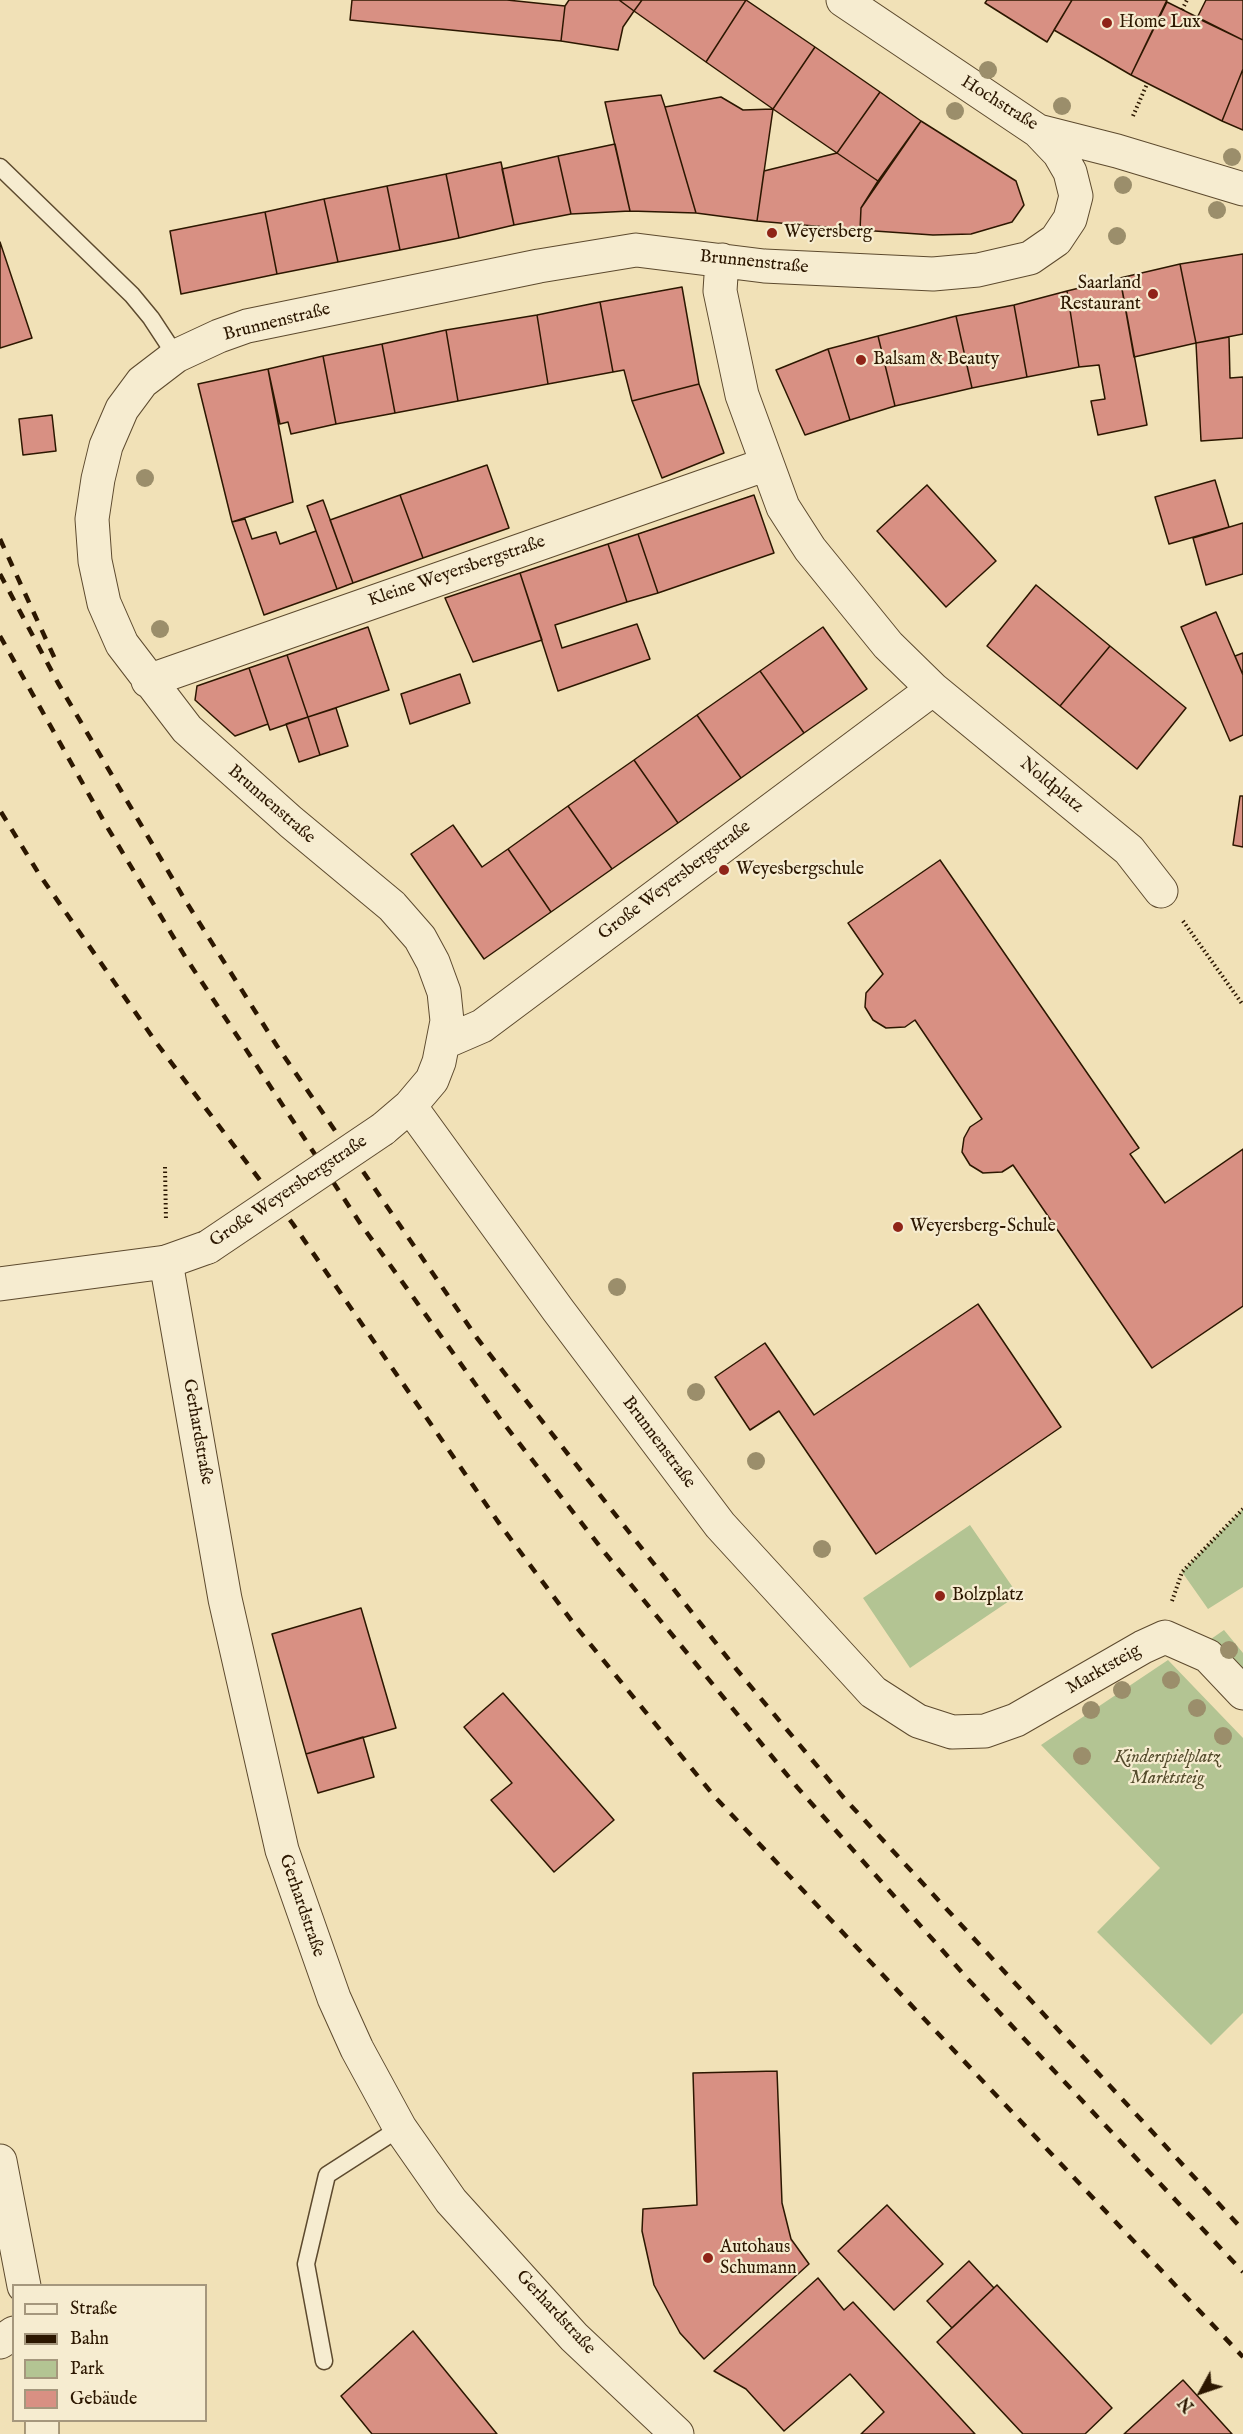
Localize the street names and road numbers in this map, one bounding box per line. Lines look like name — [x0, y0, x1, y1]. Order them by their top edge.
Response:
street label: Hochstraße — [957, 72, 1041, 136]
street label: Brunnenstraße — [699, 247, 809, 279]
street label: Brunnenstraße — [221, 299, 333, 347]
street label: Kleine Weyersbergstraße — [366, 532, 548, 612]
street label: Noldplatz — [1015, 754, 1087, 818]
street label: Brunnenstraße — [223, 761, 319, 849]
street label: Große Weyersbergstraße — [595, 817, 755, 945]
street label: Große Weyersbergstraße — [206, 1131, 372, 1253]
street label: Gerhardstraße — [177, 1377, 217, 1487]
street label: Brunnenstraße — [616, 1393, 700, 1493]
street label: Marktsteig — [1063, 1640, 1145, 1700]
street label: Gerhardstraße — [273, 1852, 329, 1960]
street label: Gerhardstraße — [511, 2266, 599, 2360]

